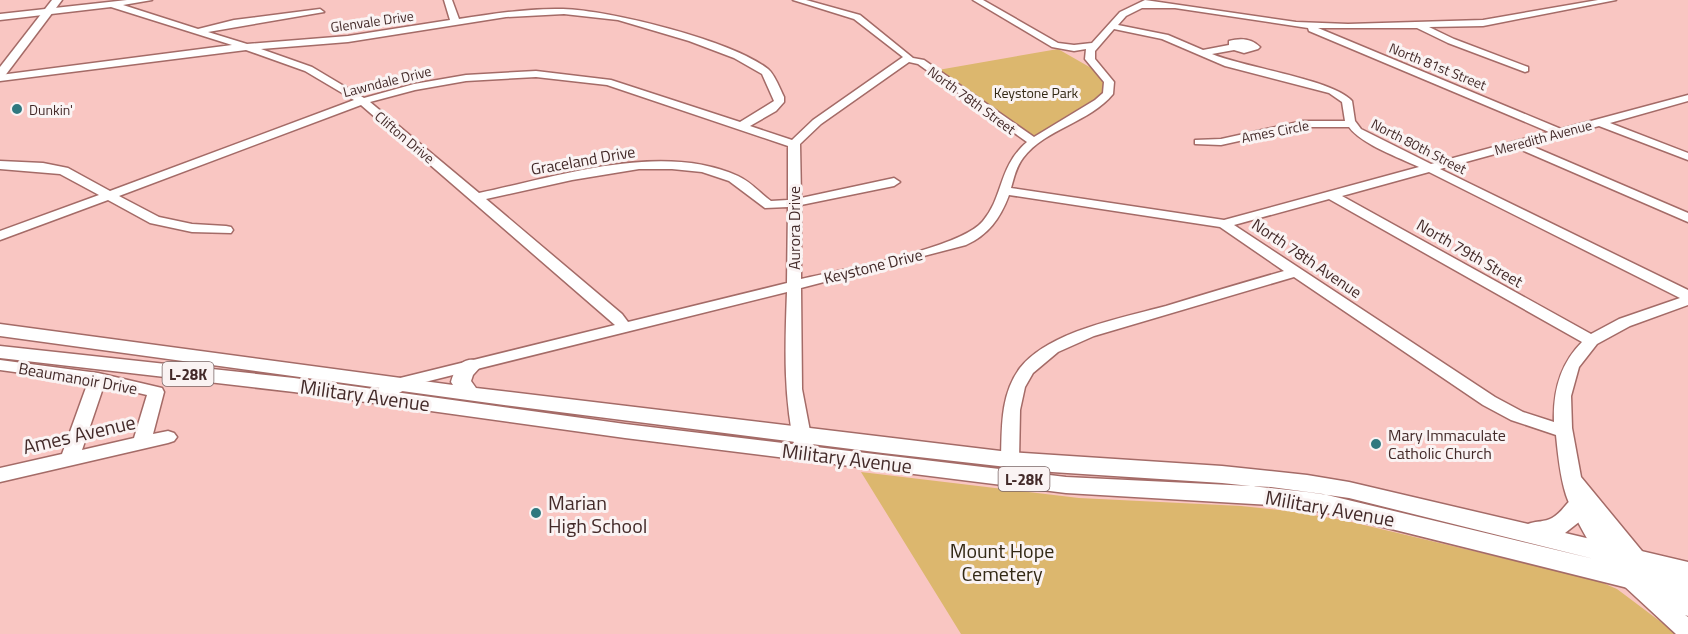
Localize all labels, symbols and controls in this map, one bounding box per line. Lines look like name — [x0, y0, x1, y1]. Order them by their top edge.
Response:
street label: Glenvale Drive — [329, 5, 415, 37]
street label: North 81st Street — [1386, 37, 1490, 95]
street label: Lawndale Drive — [341, 60, 433, 102]
street label: North 78th Street — [924, 61, 1020, 139]
park label: Keystone Park — [994, 82, 1079, 103]
place label: Dunkin' — [29, 99, 73, 120]
marker: Dunkin' — [10, 102, 24, 116]
street label: Clifton Drive — [371, 106, 439, 168]
street label: North 80th Street — [1368, 113, 1470, 179]
street label: Ames Circle — [1239, 114, 1311, 148]
street label: Meredith Avenue — [1492, 114, 1594, 160]
street label: Graceland Drive — [529, 139, 637, 181]
street label: Aurora Drive — [782, 186, 806, 270]
street label: North 78th Avenue — [1247, 212, 1367, 304]
street label: North 79th Street — [1412, 213, 1528, 293]
street label: Keystone Drive — [821, 242, 925, 290]
street label: Beaumanoir Drive — [17, 356, 139, 400]
road number: L-28K — [162, 362, 213, 386]
street label: Military Avenue — [298, 371, 432, 419]
street label: Ames Avenue — [19, 406, 139, 462]
place label: Mary Immaculate Catholic Church — [1388, 423, 1506, 465]
street label: Military Avenue — [780, 435, 914, 481]
marker: Mary Immaculate Catholic Church — [1369, 437, 1383, 451]
road number: L-28K — [998, 467, 1050, 491]
street label: Military Avenue — [1263, 481, 1397, 535]
place label: Marian High School — [548, 487, 647, 541]
marker: Marian High School — [529, 506, 543, 520]
park label: Mount Hope Cemetery — [950, 535, 1054, 589]

